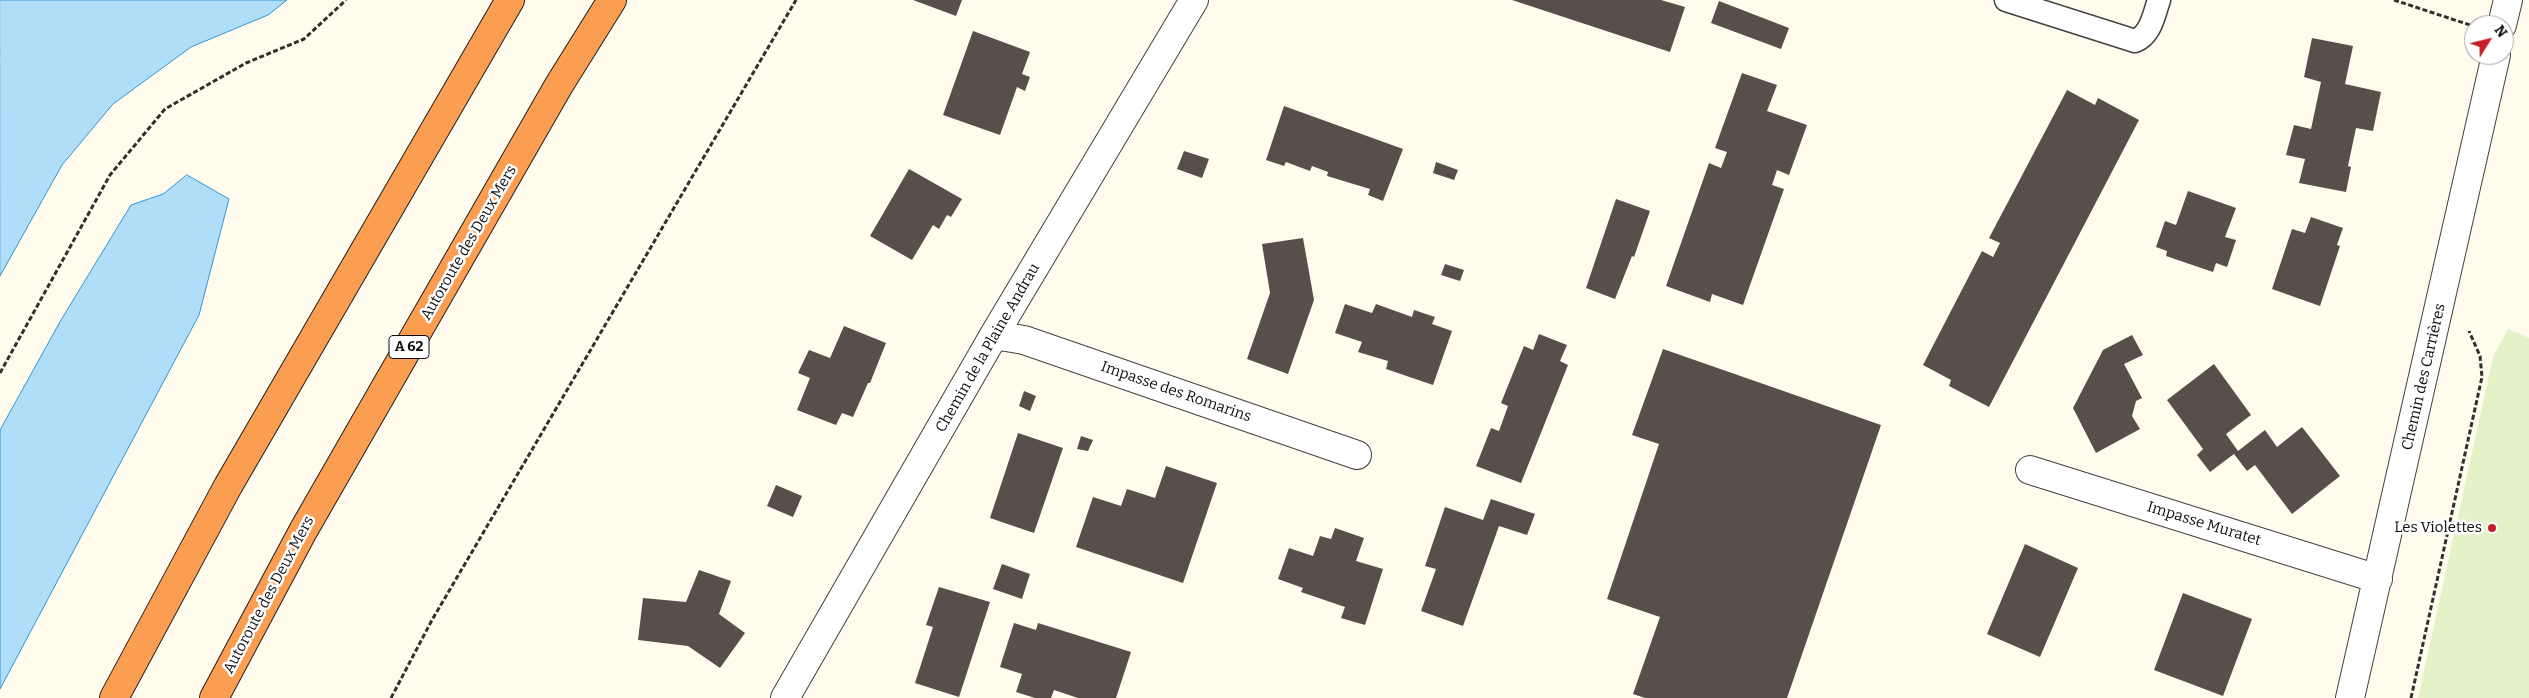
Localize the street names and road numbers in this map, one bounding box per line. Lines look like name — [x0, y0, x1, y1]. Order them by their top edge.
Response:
street label: Autoroute des Deux Mers — [417, 162, 521, 324]
street label: Chemin de la Plaine Andrau — [932, 260, 1044, 436]
street label: Chemin des Carrières — [2398, 302, 2450, 452]
road number: A 62 — [389, 336, 429, 358]
street label: Impasse des Romarins — [1098, 358, 1254, 426]
street label: Impasse Muratet — [2145, 498, 2263, 550]
street label: Autoroute des Deux Mers — [220, 513, 318, 677]

